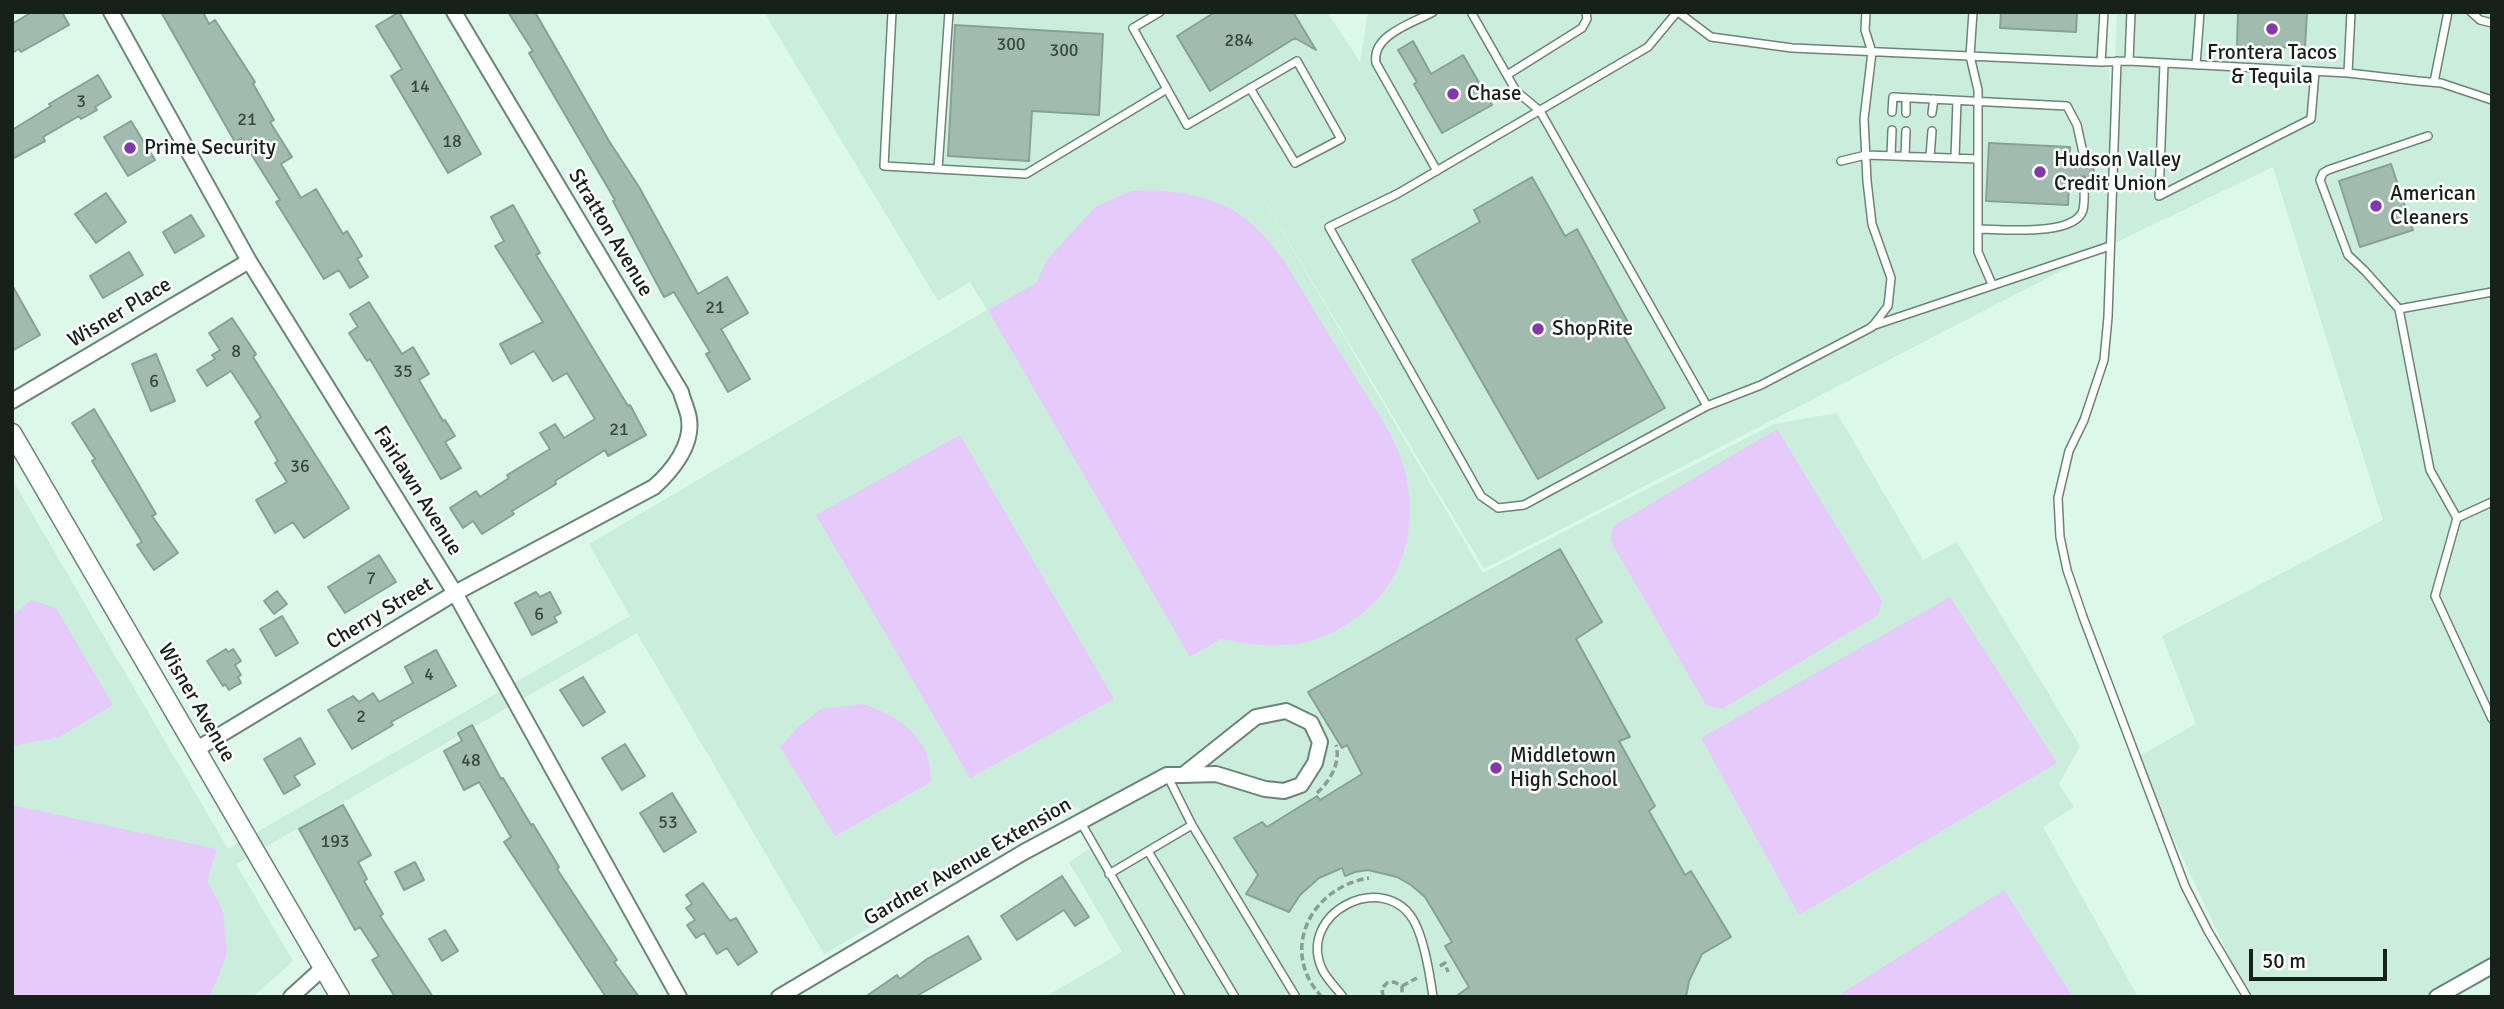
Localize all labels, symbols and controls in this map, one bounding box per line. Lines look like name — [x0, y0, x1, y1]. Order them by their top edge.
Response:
marker: Frontera Tacos & Tequila — [2264, 21, 2280, 37]
house number: 284 — [1224, 30, 1254, 52]
house number: 300 — [996, 34, 1026, 56]
house number: 300 — [1049, 40, 1079, 62]
place label: Frontera Tacos & Tequila — [2207, 40, 2337, 90]
house number: 14 — [410, 76, 430, 98]
place label: Chase — [1467, 81, 1521, 107]
marker: Chase — [1445, 86, 1461, 102]
house number: 3 — [76, 91, 86, 113]
house number: 21 — [237, 109, 257, 131]
house number: 18 — [442, 131, 462, 153]
place label: Prime Security — [144, 135, 276, 161]
marker: Prime Security — [122, 140, 138, 156]
place label: Hudson Valley Credit Union — [2054, 147, 2181, 197]
marker: Hudson Valley Credit Union — [2032, 164, 2048, 180]
street label: Stratton Avenue — [562, 165, 658, 301]
place label: American Cleaners — [2390, 181, 2476, 231]
marker: American Cleaners — [2368, 198, 2384, 214]
street label: Wisner Place — [64, 272, 176, 354]
house number: 21 — [705, 297, 725, 319]
place label: ShopRite — [1552, 316, 1633, 342]
marker: ShopRite — [1530, 321, 1546, 337]
house number: 8 — [231, 341, 241, 363]
house number: 35 — [393, 361, 413, 383]
house number: 6 — [149, 371, 159, 393]
house number: 21 — [609, 419, 629, 441]
street label: Fairlawn Avenue — [367, 422, 467, 560]
house number: 36 — [290, 456, 310, 478]
house number: 7 — [366, 568, 376, 590]
street label: Cherry Street — [322, 572, 438, 656]
house number: 6 — [534, 604, 544, 626]
street label: Wisner Avenue — [152, 639, 240, 767]
house number: 4 — [424, 664, 434, 686]
house number: 2 — [356, 706, 366, 728]
place label: Middletown High School — [1510, 743, 1618, 793]
house number: 48 — [461, 750, 481, 772]
marker: Middletown High School — [1488, 760, 1504, 776]
street label: Gardner Avenue Extension — [860, 792, 1076, 932]
house number: 53 — [658, 812, 678, 834]
house number: 193 — [320, 831, 350, 853]
scale bar — [2252, 936, 2390, 980]
text: 50 m — [2262, 948, 2306, 974]

